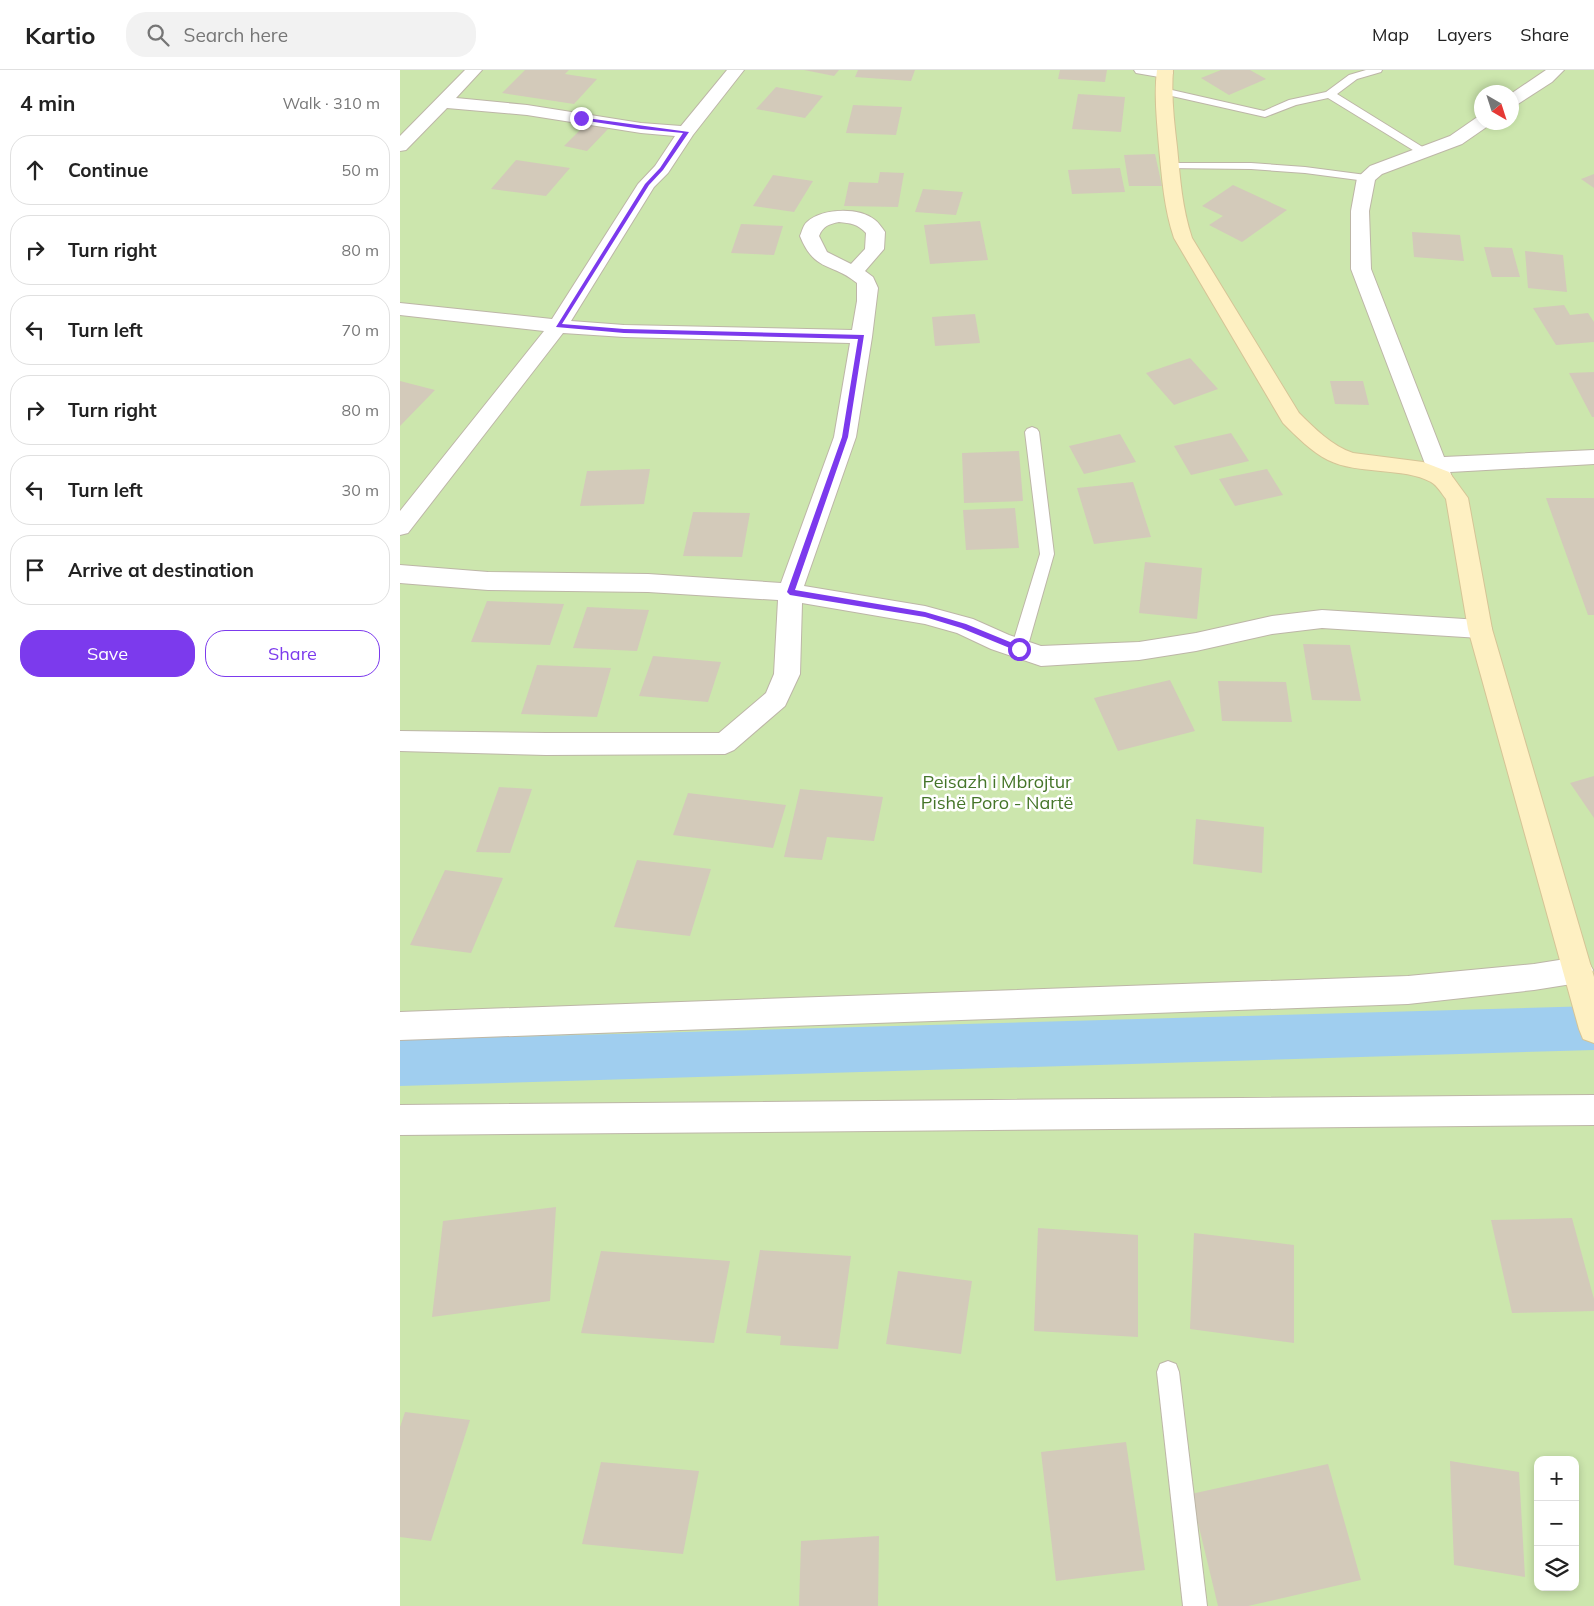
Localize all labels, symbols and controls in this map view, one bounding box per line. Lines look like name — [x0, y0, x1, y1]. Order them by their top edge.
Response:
search box — [126, 12, 476, 57]
text: Kartio — [25, 20, 96, 50]
icon: search — [144, 21, 172, 49]
text: Search here — [184, 23, 288, 47]
text: Map — [1372, 23, 1409, 46]
text: Layers — [1437, 23, 1492, 46]
text: Share — [1520, 23, 1569, 46]
north arrow — [1474, 85, 1519, 130]
text: 4 min — [20, 90, 75, 116]
text: Walk · 310 m — [282, 93, 380, 113]
route end — [570, 107, 593, 130]
icon: ahead — [21, 156, 49, 184]
text: Continue — [68, 158, 148, 182]
text: 50 m — [342, 160, 379, 180]
icon: right — [21, 236, 49, 264]
text: Turn right — [68, 238, 157, 262]
text: 80 m — [342, 240, 379, 260]
icon: left — [21, 316, 49, 344]
text: Turn left — [68, 318, 143, 342]
text: 70 m — [342, 320, 379, 340]
icon: right — [21, 396, 49, 424]
text: Turn right — [68, 398, 157, 422]
text: 80 m — [342, 400, 379, 420]
icon: left — [21, 476, 49, 504]
text: Turn left — [68, 478, 143, 502]
text: 30 m — [342, 480, 379, 500]
icon: arrive — [21, 556, 49, 584]
text: Arrive at destination — [68, 558, 254, 582]
button: Save — [20, 630, 195, 677]
button: Share — [205, 630, 380, 677]
route start — [1008, 638, 1031, 661]
park label: Peisazh i Mbrojtur Pishë Poro - Nartë — [921, 770, 1073, 814]
map controls — [1534, 1456, 1579, 1591]
button: + — [1534, 1456, 1579, 1501]
button: − — [1534, 1501, 1579, 1546]
button: layers — [1534, 1546, 1579, 1591]

